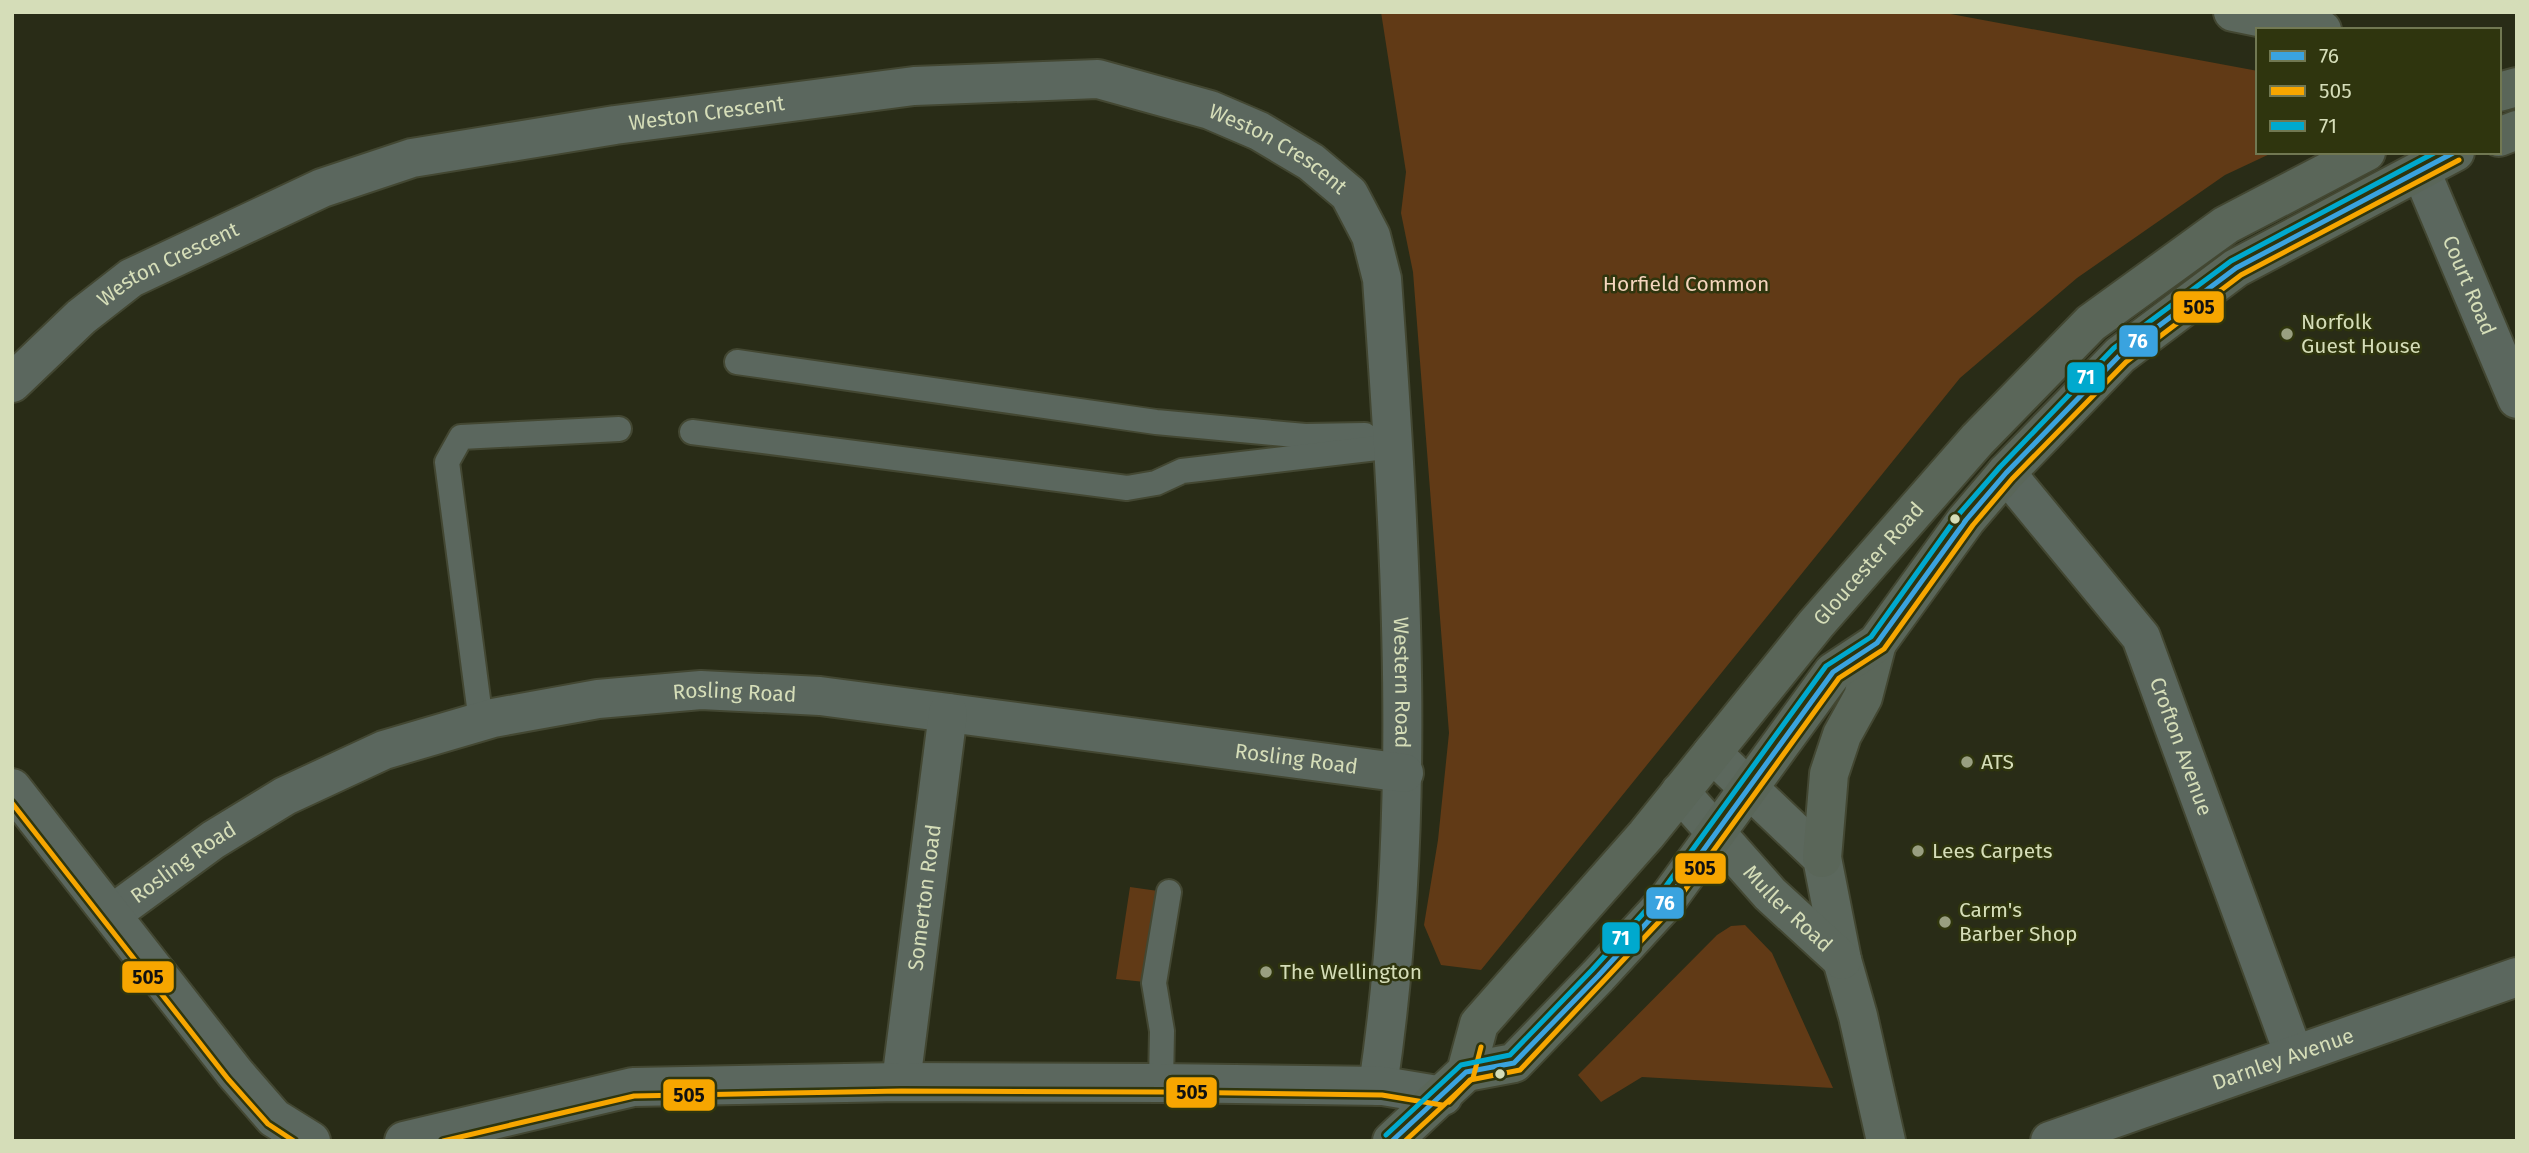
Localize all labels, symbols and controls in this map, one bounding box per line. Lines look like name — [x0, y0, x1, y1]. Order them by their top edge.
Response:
legend — [2256, 28, 2501, 154]
text: 76 — [2319, 43, 2339, 69]
text: 505 — [2319, 78, 2352, 104]
street label: Weston Crescent — [627, 90, 787, 136]
street label: Weston Crescent — [1205, 98, 1353, 200]
text: 71 — [2319, 113, 2337, 139]
street label: Weston Crescent — [92, 216, 243, 312]
street label: Court Road — [2437, 232, 2502, 339]
park label: Horfield Common — [1603, 271, 1769, 297]
line badge: 505 — [2172, 290, 2225, 324]
text: 505 — [2183, 296, 2215, 319]
place label: Norfolk Guest House — [2301, 309, 2421, 359]
line badge: 76 — [2118, 324, 2159, 358]
marker: Norfolk Guest House — [2279, 326, 2295, 342]
text: 76 — [2128, 330, 2148, 353]
line badge: 71 — [2066, 361, 2106, 394]
text: 71 — [2077, 366, 2095, 389]
street label: Gloucester Road — [1808, 497, 1930, 631]
unlabelled marker — [1948, 512, 1962, 526]
street label: Western Road — [1388, 617, 1415, 749]
street label: Crofton Avenue — [2144, 674, 2218, 819]
street label: Rosling Road — [672, 677, 797, 708]
street label: Rosling Road — [1233, 738, 1359, 780]
place label: ATS — [1981, 749, 2014, 775]
marker: ATS — [1959, 754, 1975, 770]
street label: Rosling Road — [125, 816, 241, 909]
street label: Somerton Road — [902, 823, 947, 972]
place label: Lees Carpets — [1932, 838, 2053, 864]
marker: Lees Carpets — [1910, 843, 1926, 859]
line badge: 505 — [1674, 852, 1727, 885]
text: 505 — [1684, 857, 1716, 880]
street label: Muller Road — [1738, 860, 1838, 958]
line badge: 76 — [1645, 886, 1685, 920]
text: 76 — [1655, 892, 1675, 915]
place label: Carm's Barber Shop — [1959, 897, 2077, 947]
marker: Carm's Barber Shop — [1937, 914, 1953, 930]
line badge: 71 — [1601, 921, 1641, 955]
text: 71 — [1612, 927, 1630, 950]
place label: The Wellington — [1280, 959, 1422, 985]
line badge: 505 — [121, 960, 175, 994]
marker: The Wellington — [1258, 964, 1274, 980]
text: 505 — [132, 966, 164, 989]
street label: Darnley Avenue — [2209, 1022, 2357, 1096]
unlabelled marker — [1493, 1067, 1507, 1081]
line badge: 505 — [1165, 1076, 1218, 1109]
line badge: 505 — [662, 1078, 716, 1112]
text: 505 — [1176, 1081, 1208, 1104]
text: 505 — [673, 1084, 705, 1107]

